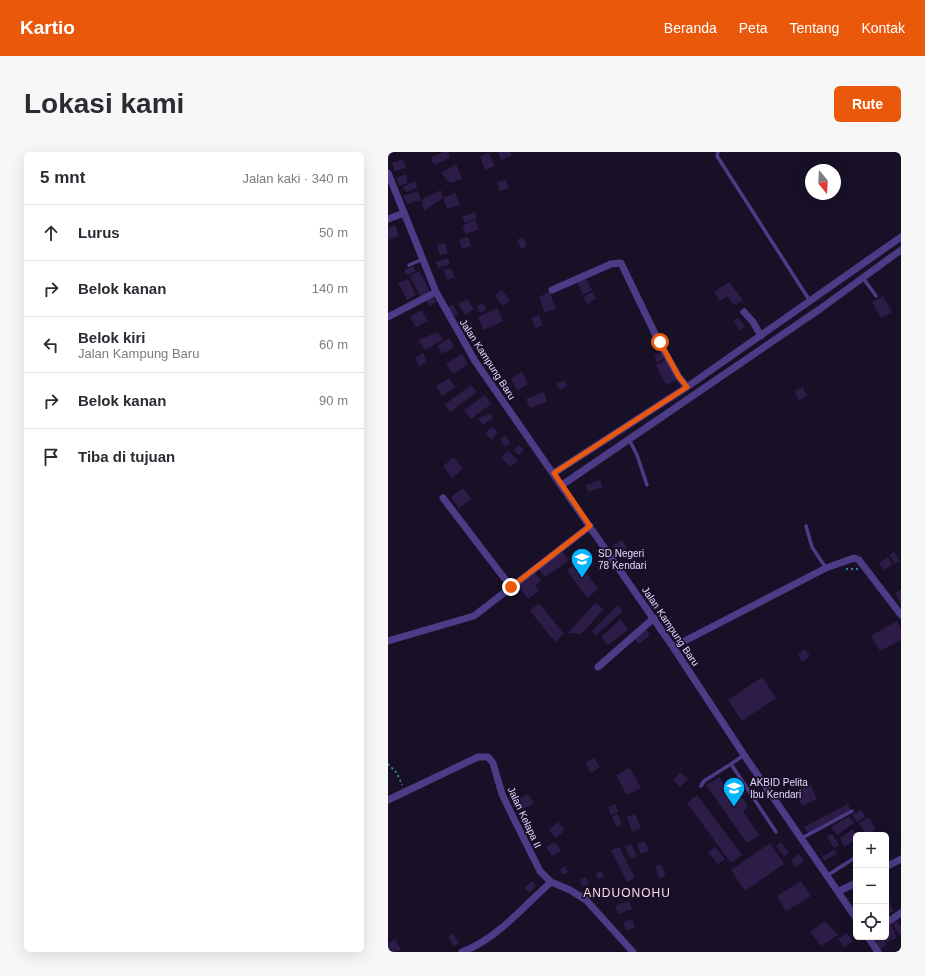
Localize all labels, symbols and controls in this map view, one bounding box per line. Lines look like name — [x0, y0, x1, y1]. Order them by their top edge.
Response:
text: Kartio — [20, 17, 75, 38]
text: Beranda — [664, 20, 717, 36]
text: Peta — [739, 20, 768, 36]
text: Tentang — [790, 20, 839, 36]
text: Kontak — [861, 20, 905, 36]
button: Rute — [834, 86, 901, 122]
text: Lokasi kami — [24, 88, 184, 119]
north arrow — [805, 164, 841, 200]
text: 5 mnt — [40, 168, 85, 187]
text: Jalan kaki · 340 m — [243, 171, 348, 186]
icon: ahead — [40, 222, 62, 244]
text: Lurus — [78, 224, 120, 241]
text: 50 m — [319, 225, 348, 240]
icon: right — [40, 278, 62, 300]
text: Belok kanan — [78, 280, 166, 297]
text: 140 m — [312, 281, 348, 296]
street label: Jalan Kampung Baru — [458, 317, 518, 401]
text: Belok kiri — [78, 329, 146, 346]
route start — [651, 333, 669, 351]
icon: left — [40, 334, 62, 356]
text: 60 m — [319, 337, 348, 352]
text: Jalan Kampung Baru — [78, 346, 199, 361]
icon: right — [40, 390, 62, 412]
text: Belok kanan — [78, 392, 166, 409]
text: 90 m — [319, 393, 348, 408]
icon: arrive — [40, 446, 62, 468]
text: Tiba di tujuan — [78, 448, 175, 465]
school or university icon: SD Negeri 78 Kendari — [569, 546, 595, 579]
place label: SD Negeri 78 Kendari — [598, 548, 646, 571]
route end — [502, 578, 520, 596]
street label: Jalan Kampung Baru — [640, 584, 701, 668]
school or university icon: AKBID Pelita Ibu Kendari — [721, 775, 747, 808]
place label: AKBID Pelita Ibu Kendari — [750, 777, 808, 800]
street label: Jalan Kelapa II — [506, 785, 544, 850]
map controls — [853, 832, 889, 940]
button: + — [853, 832, 889, 868]
button: − — [853, 868, 889, 904]
district label: ANDUONOHU — [583, 886, 671, 900]
button: locate — [853, 904, 889, 940]

